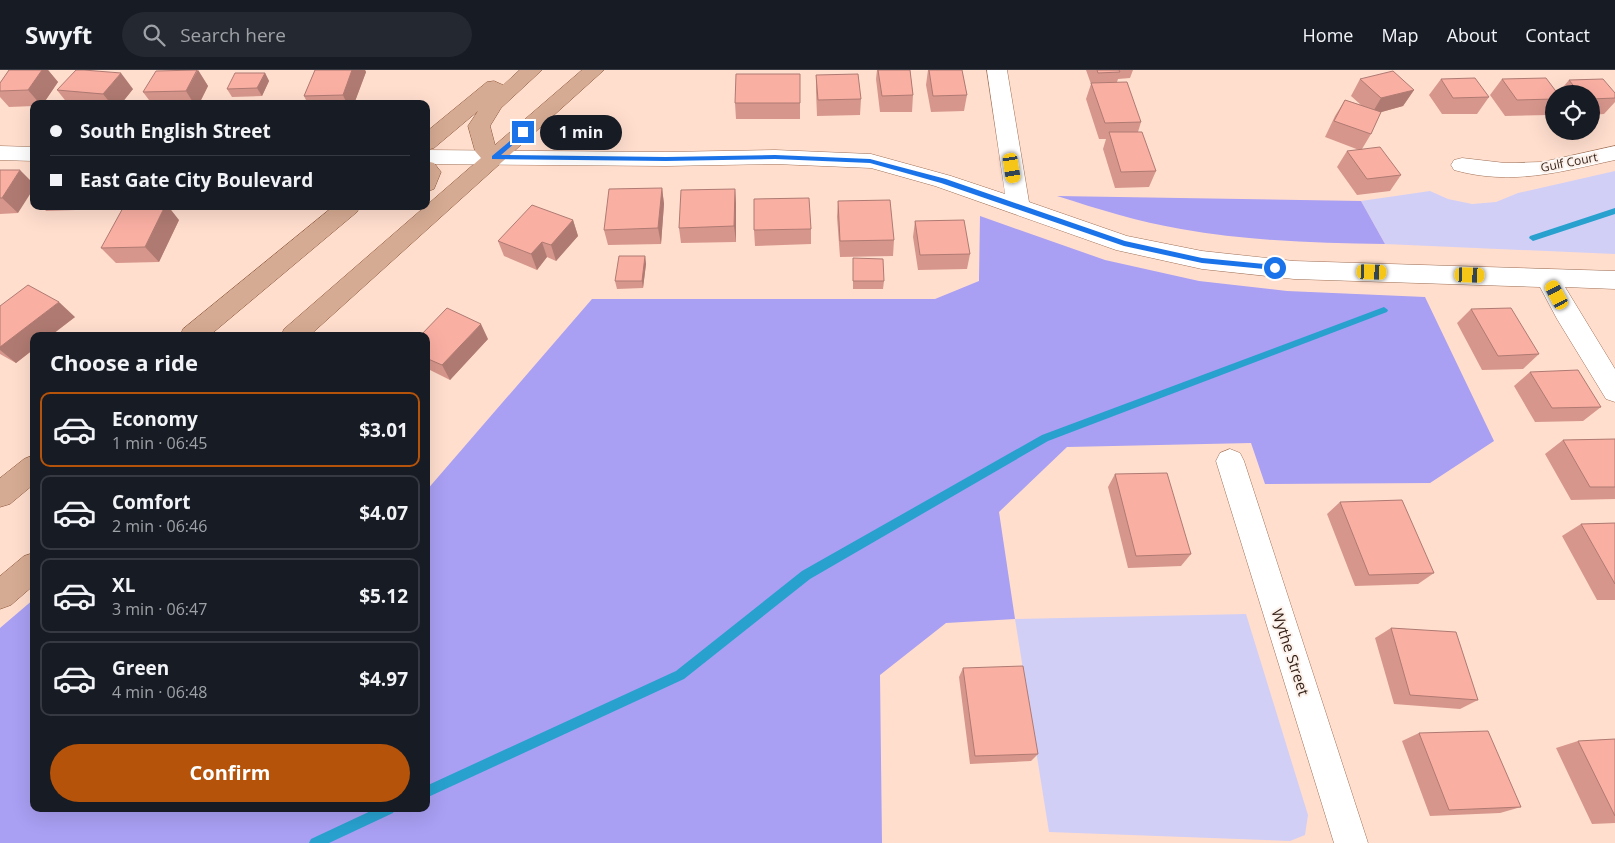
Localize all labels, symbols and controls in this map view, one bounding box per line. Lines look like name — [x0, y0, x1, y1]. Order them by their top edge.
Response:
search box — [122, 12, 472, 57]
text: Swyft — [25, 18, 92, 51]
icon: search — [140, 21, 168, 49]
text: Search here — [180, 22, 286, 48]
text: Home — [1303, 23, 1353, 47]
text: Map — [1381, 23, 1419, 47]
text: About — [1447, 23, 1497, 47]
text: Contact — [1525, 23, 1590, 47]
map controls — [1545, 85, 1600, 140]
button: locate — [1545, 85, 1600, 140]
callout: 1 min — [540, 114, 623, 150]
text: South English Street — [80, 118, 271, 144]
route end — [512, 121, 534, 143]
text: 1 min — [559, 121, 603, 143]
street label: Gulf Court — [1539, 148, 1599, 176]
car — [1002, 152, 1021, 184]
text: East Gate City Boulevard — [80, 167, 313, 193]
route start — [1264, 257, 1286, 279]
car — [1356, 264, 1387, 280]
car — [1454, 267, 1485, 283]
car — [1543, 278, 1570, 312]
text: Choose a ride — [50, 347, 198, 377]
text: Economy — [112, 406, 198, 432]
icon: car — [52, 407, 97, 452]
text: $3.01 — [359, 417, 408, 443]
text: 1 min · 06:45 — [112, 432, 207, 454]
text: Comfort — [112, 489, 191, 515]
icon: car — [52, 490, 97, 535]
text: $4.07 — [359, 500, 408, 526]
text: 2 min · 06:46 — [112, 515, 207, 537]
text: XL — [112, 572, 135, 598]
icon: car — [52, 573, 97, 618]
text: $5.12 — [359, 583, 408, 609]
text: 3 min · 06:47 — [112, 598, 207, 620]
street label: Wythe Street — [1268, 606, 1314, 698]
text: Green — [112, 655, 169, 681]
icon: car — [52, 656, 97, 701]
text: $4.97 — [359, 666, 408, 692]
text: 4 min · 06:48 — [112, 681, 207, 703]
button: Confirm — [50, 744, 410, 802]

